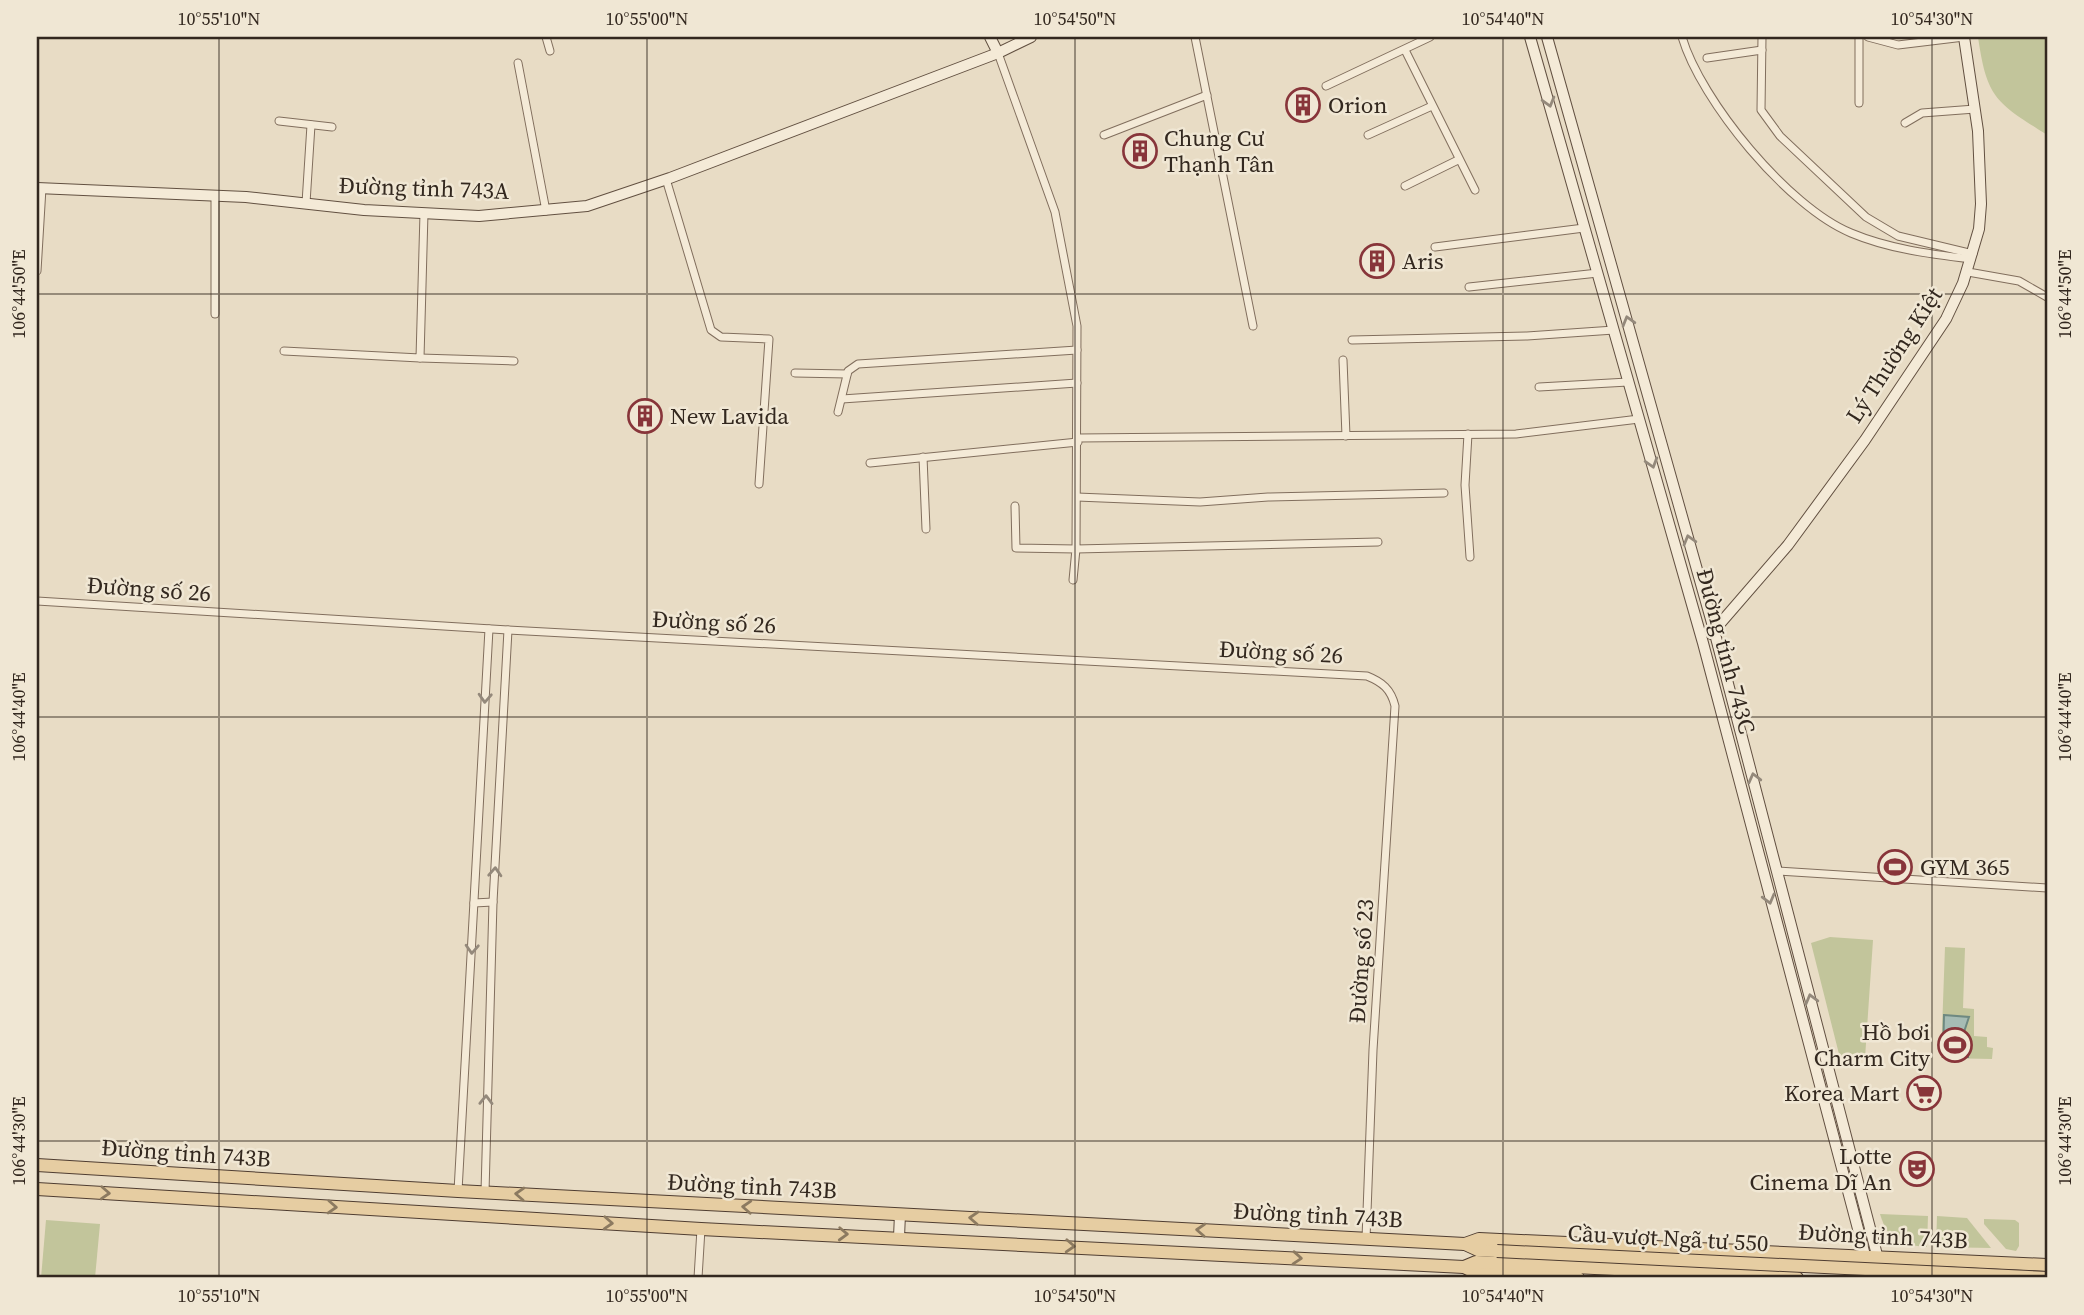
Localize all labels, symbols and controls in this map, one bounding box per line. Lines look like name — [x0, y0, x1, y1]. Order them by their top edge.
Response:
text: 10°55'10"N — [178, 6, 260, 31]
text: 10°55'00"N — [606, 6, 688, 31]
text: 10°54'50"N — [1034, 6, 1116, 31]
text: 10°54'40"N — [1462, 6, 1544, 31]
text: 10°54'30"N — [1891, 6, 1973, 31]
building icon: Orion — [1284, 86, 1322, 124]
place label: Orion — [1328, 89, 1387, 121]
one-way arrow — [1541, 96, 1555, 108]
place label: Chung Cư Thạnh Tân — [1164, 122, 1275, 180]
building icon: Chung Cư Thạnh Tân — [1121, 132, 1159, 170]
street label: Đường tỉnh 743A — [338, 169, 511, 207]
building icon: Aris — [1358, 242, 1396, 280]
place label: Aris — [1402, 245, 1444, 277]
text: 106°44'50"E — [6, 249, 31, 339]
text: 106°44'50"E — [2052, 249, 2077, 339]
street label: Lý Thường Kiệt — [1838, 280, 1950, 429]
one-way arrow — [1622, 315, 1637, 327]
building icon: New Lavida — [626, 397, 664, 435]
place label: New Lavida — [670, 400, 789, 432]
one-way arrow — [1643, 456, 1658, 468]
one-way arrow — [1683, 534, 1698, 546]
street label: Đường tỉnh 743C — [1689, 565, 1763, 737]
street label: Đường số 26 — [86, 569, 212, 609]
street label: Đường số 26 — [651, 603, 777, 641]
street label: Đường số 26 — [1218, 633, 1344, 671]
text: 106°44'40"E — [6, 672, 31, 762]
text: 106°44'40"E — [2052, 672, 2077, 762]
one-way arrow — [478, 692, 493, 703]
one-way arrow — [1748, 772, 1762, 784]
sports icon: GYM 365 — [1876, 848, 1914, 886]
place label: GYM 365 — [1920, 851, 2010, 883]
one-way arrow — [487, 867, 502, 878]
one-way arrow — [1761, 893, 1775, 905]
street label: Đường số 23 — [1341, 898, 1381, 1024]
one-way arrow — [464, 944, 479, 955]
one-way arrow — [1805, 993, 1819, 1005]
place label: Hồ bơi Charm City — [1814, 1016, 1930, 1074]
sports icon: Hồ bơi Charm City — [1936, 1026, 1974, 1064]
supermarket icon: Korea Mart — [1905, 1074, 1943, 1112]
place label: Korea Mart — [1784, 1077, 1900, 1109]
one-way arrow — [478, 1094, 493, 1105]
text: 106°44'30"E — [6, 1096, 31, 1186]
text: 106°44'30"E — [2052, 1096, 2077, 1186]
street label: Đường tỉnh 743B — [100, 1131, 272, 1175]
place label: Lotte Cinema Dĩ An — [1749, 1140, 1892, 1198]
theatre icon: Lotte Cinema Dĩ An — [1898, 1150, 1936, 1188]
street label: Đường tỉnh 743B — [666, 1166, 838, 1206]
one-way arrow — [100, 1185, 111, 1200]
one-way arrow — [514, 1187, 525, 1202]
street label: Đường tỉnh 743B — [1232, 1195, 1404, 1235]
one-way arrow — [327, 1199, 338, 1214]
one-way arrow — [741, 1199, 752, 1214]
one-way arrow — [969, 1211, 980, 1226]
one-way arrow — [603, 1215, 614, 1230]
street label: Đường tỉnh 743B — [1797, 1216, 1969, 1256]
street label: Cầu vượt Ngã tư 550 — [1567, 1217, 1769, 1259]
one-way arrow — [1196, 1223, 1207, 1238]
one-way arrow — [838, 1227, 849, 1242]
one-way arrow — [1065, 1238, 1076, 1253]
one-way arrow — [1292, 1251, 1303, 1266]
text: 10°55'10"N — [178, 1283, 260, 1308]
text: 10°55'00"N — [606, 1283, 688, 1308]
text: 10°54'50"N — [1034, 1283, 1116, 1308]
text: 10°54'40"N — [1462, 1283, 1544, 1308]
text: 10°54'30"N — [1891, 1283, 1973, 1308]

